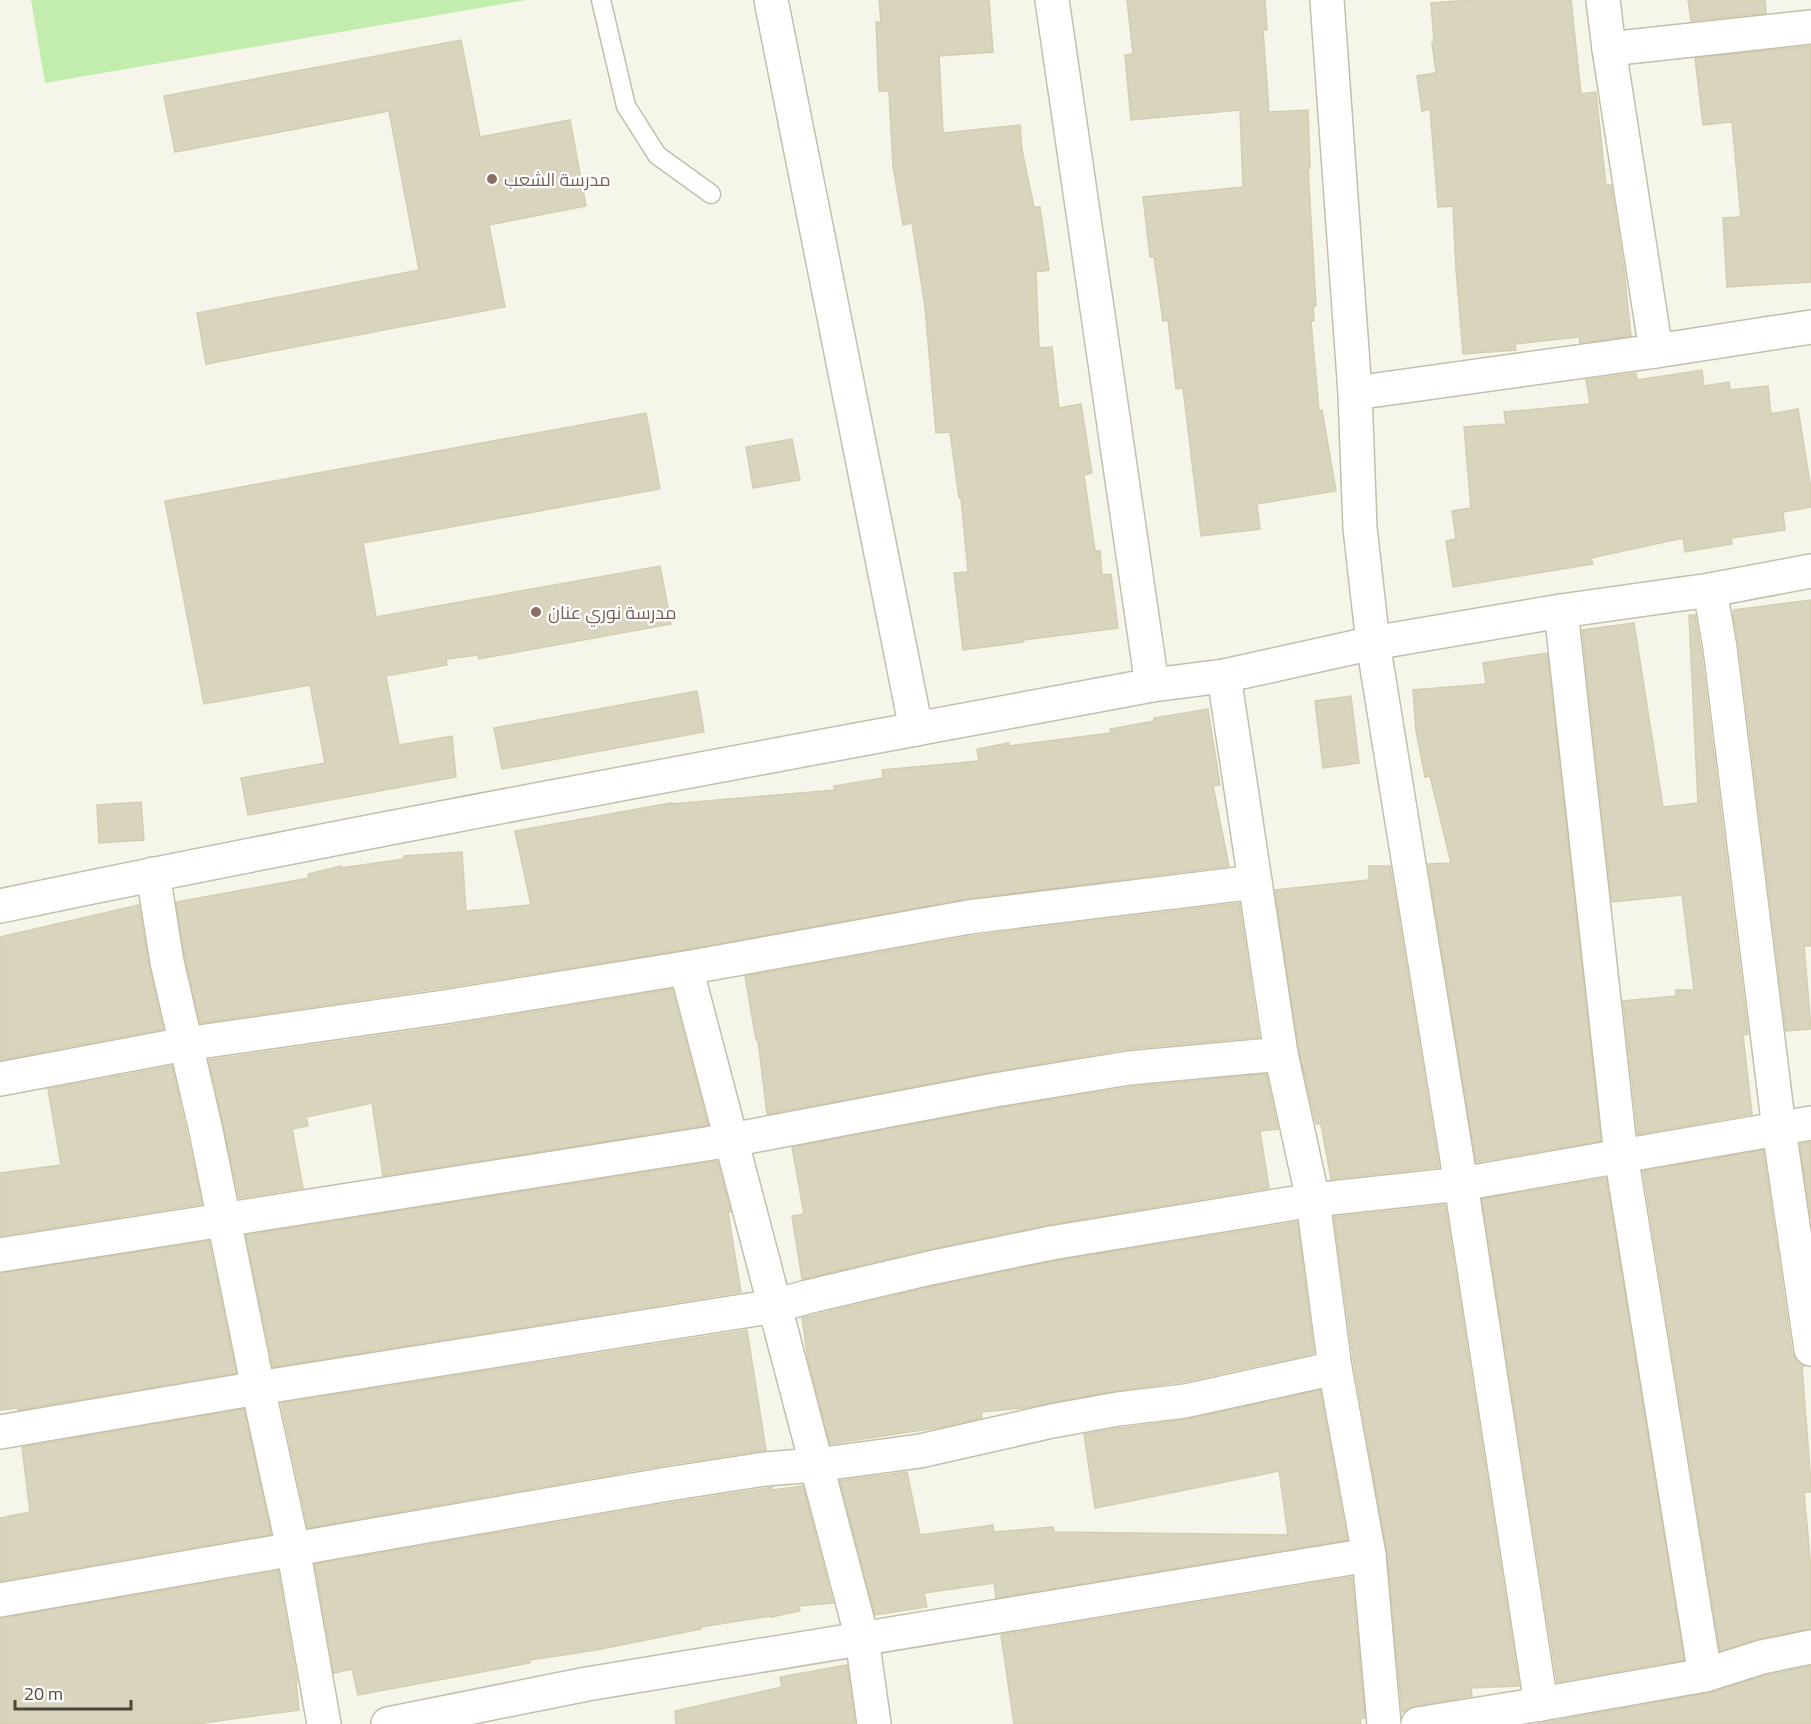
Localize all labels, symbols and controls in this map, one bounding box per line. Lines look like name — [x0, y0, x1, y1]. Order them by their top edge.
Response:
place label: مدرسة الشعب — [504, 166, 611, 193]
marker: مدرسة الشعب — [485, 172, 499, 186]
place label: مدرسة نوري عنان — [548, 599, 676, 627]
marker: مدرسة نوري عنان — [529, 605, 543, 619]
scale bar — [15, 1673, 130, 1711]
text: 20 m — [24, 1680, 63, 1707]

